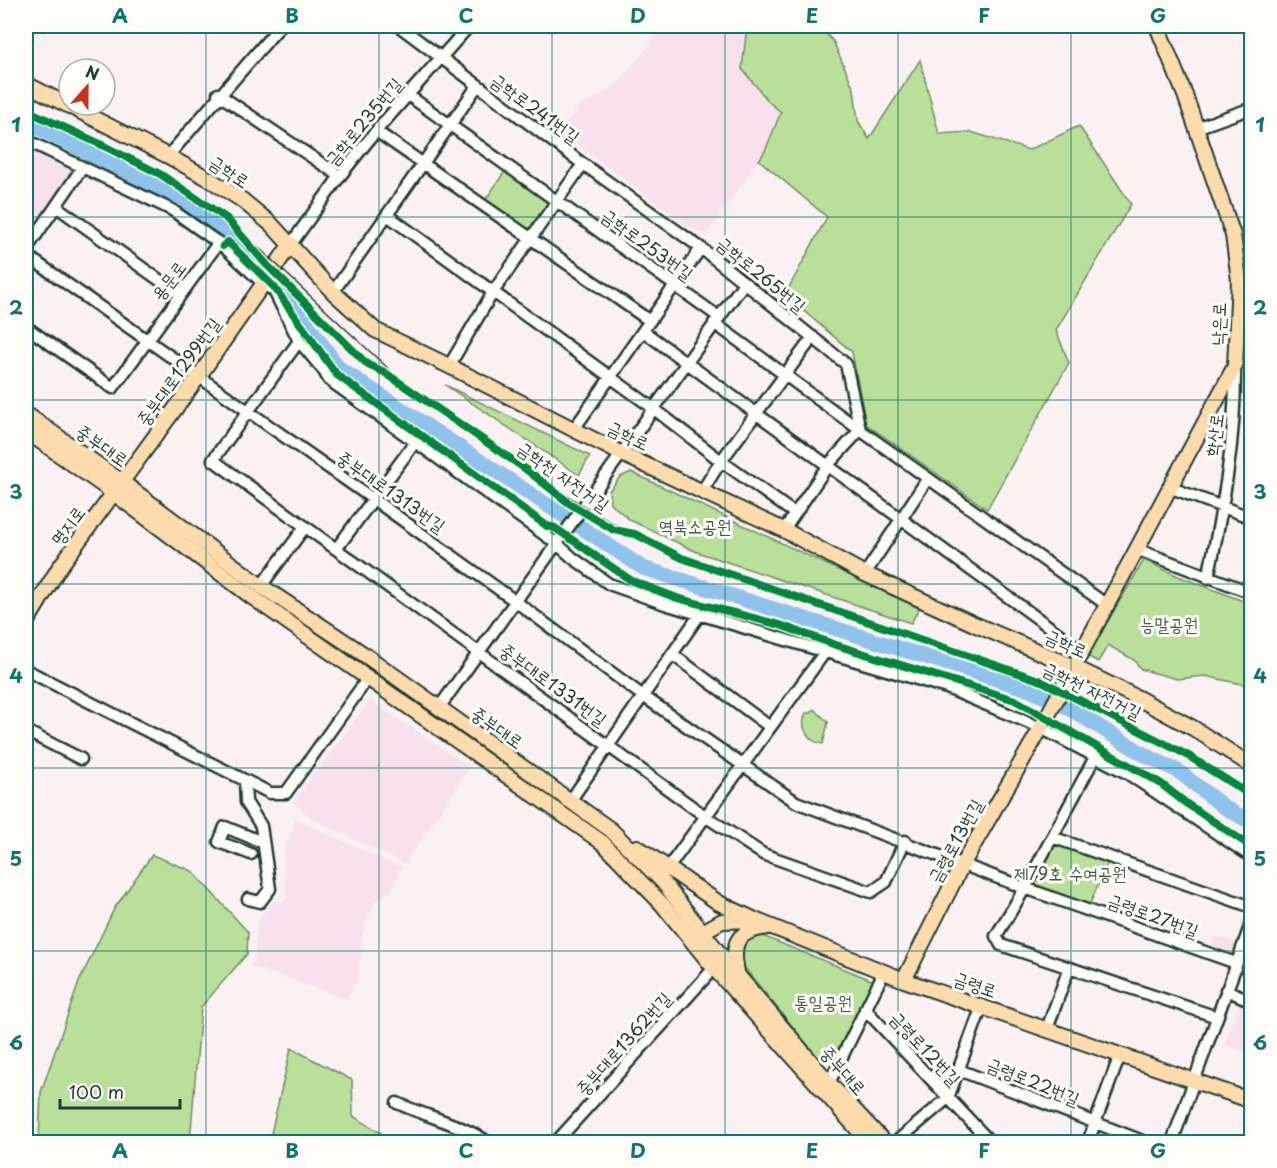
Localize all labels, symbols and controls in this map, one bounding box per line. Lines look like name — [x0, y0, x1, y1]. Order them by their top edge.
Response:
text: A — [112, 0, 128, 30]
text: B — [285, 0, 299, 30]
text: C — [458, 0, 474, 30]
text: D — [630, 0, 646, 30]
text: E — [806, 0, 818, 30]
text: F — [978, 0, 990, 30]
text: G — [1150, 0, 1166, 30]
north arrow — [57, 57, 117, 117]
text: N — [83, 59, 103, 86]
street label: 금학로241번길 — [486, 66, 587, 150]
street label: 금학로235번길 — [318, 71, 408, 171]
text: 1 — [11, 109, 21, 139]
text: 1 — [1255, 109, 1265, 139]
street label: 금학로 — [204, 148, 255, 194]
street label: 금학로253번길 — [596, 201, 700, 287]
street label: 금학로265번길 — [711, 229, 813, 319]
street label: 용문로 — [144, 255, 192, 306]
text: 2 — [9, 292, 23, 322]
text: 2 — [1253, 292, 1267, 322]
street label: 낙은로 — [1203, 302, 1232, 346]
street label: 중부대로1299번길 — [129, 311, 227, 431]
street label: 학산로 — [1197, 412, 1230, 458]
street label: 금학로 — [603, 413, 654, 456]
street label: 중부대로 — [71, 417, 134, 472]
street label: 금학천 자전거길 — [512, 434, 616, 518]
street label: 중부대로1313번길 — [332, 443, 452, 538]
text: 3 — [9, 476, 23, 506]
text: 3 — [1253, 476, 1267, 506]
street label: 명지로 — [43, 500, 91, 551]
park label: 역북소공원 — [659, 512, 731, 539]
park label: 능말공원 — [1140, 610, 1198, 637]
street label: 금학로 — [1041, 621, 1092, 664]
street label: 중부대로1331번길 — [495, 639, 611, 731]
street label: 금학천 자전거길 — [1039, 654, 1147, 726]
text: 4 — [9, 660, 23, 690]
text: 4 — [1253, 660, 1267, 690]
street label: 중부대로 — [467, 703, 527, 753]
street label: 금령로13번길 — [920, 793, 989, 887]
text: 5 — [10, 843, 22, 873]
text: 5 — [1254, 843, 1266, 873]
park label: 제79호 수여공원 — [1013, 859, 1127, 886]
street label: 금령로27번길 — [1104, 886, 1203, 944]
street label: 금령로 — [951, 964, 1000, 1003]
street label: 중부대로1362번길 — [569, 985, 677, 1101]
park label: 통일공원 — [794, 988, 852, 1015]
street label: 금령로12번길 — [884, 1005, 968, 1092]
text: 6 — [9, 1027, 23, 1057]
text: 6 — [1253, 1027, 1267, 1057]
street label: 중부대로 — [815, 1039, 873, 1101]
street label: 금령로22번길 — [983, 1050, 1084, 1112]
scale bar — [60, 1072, 180, 1110]
text: 100 m — [69, 1078, 124, 1105]
text: A — [112, 1135, 128, 1165]
text: B — [285, 1135, 299, 1165]
text: C — [458, 1135, 474, 1165]
text: D — [630, 1135, 646, 1165]
text: E — [806, 1135, 818, 1165]
text: F — [978, 1135, 990, 1165]
text: G — [1150, 1135, 1166, 1165]

